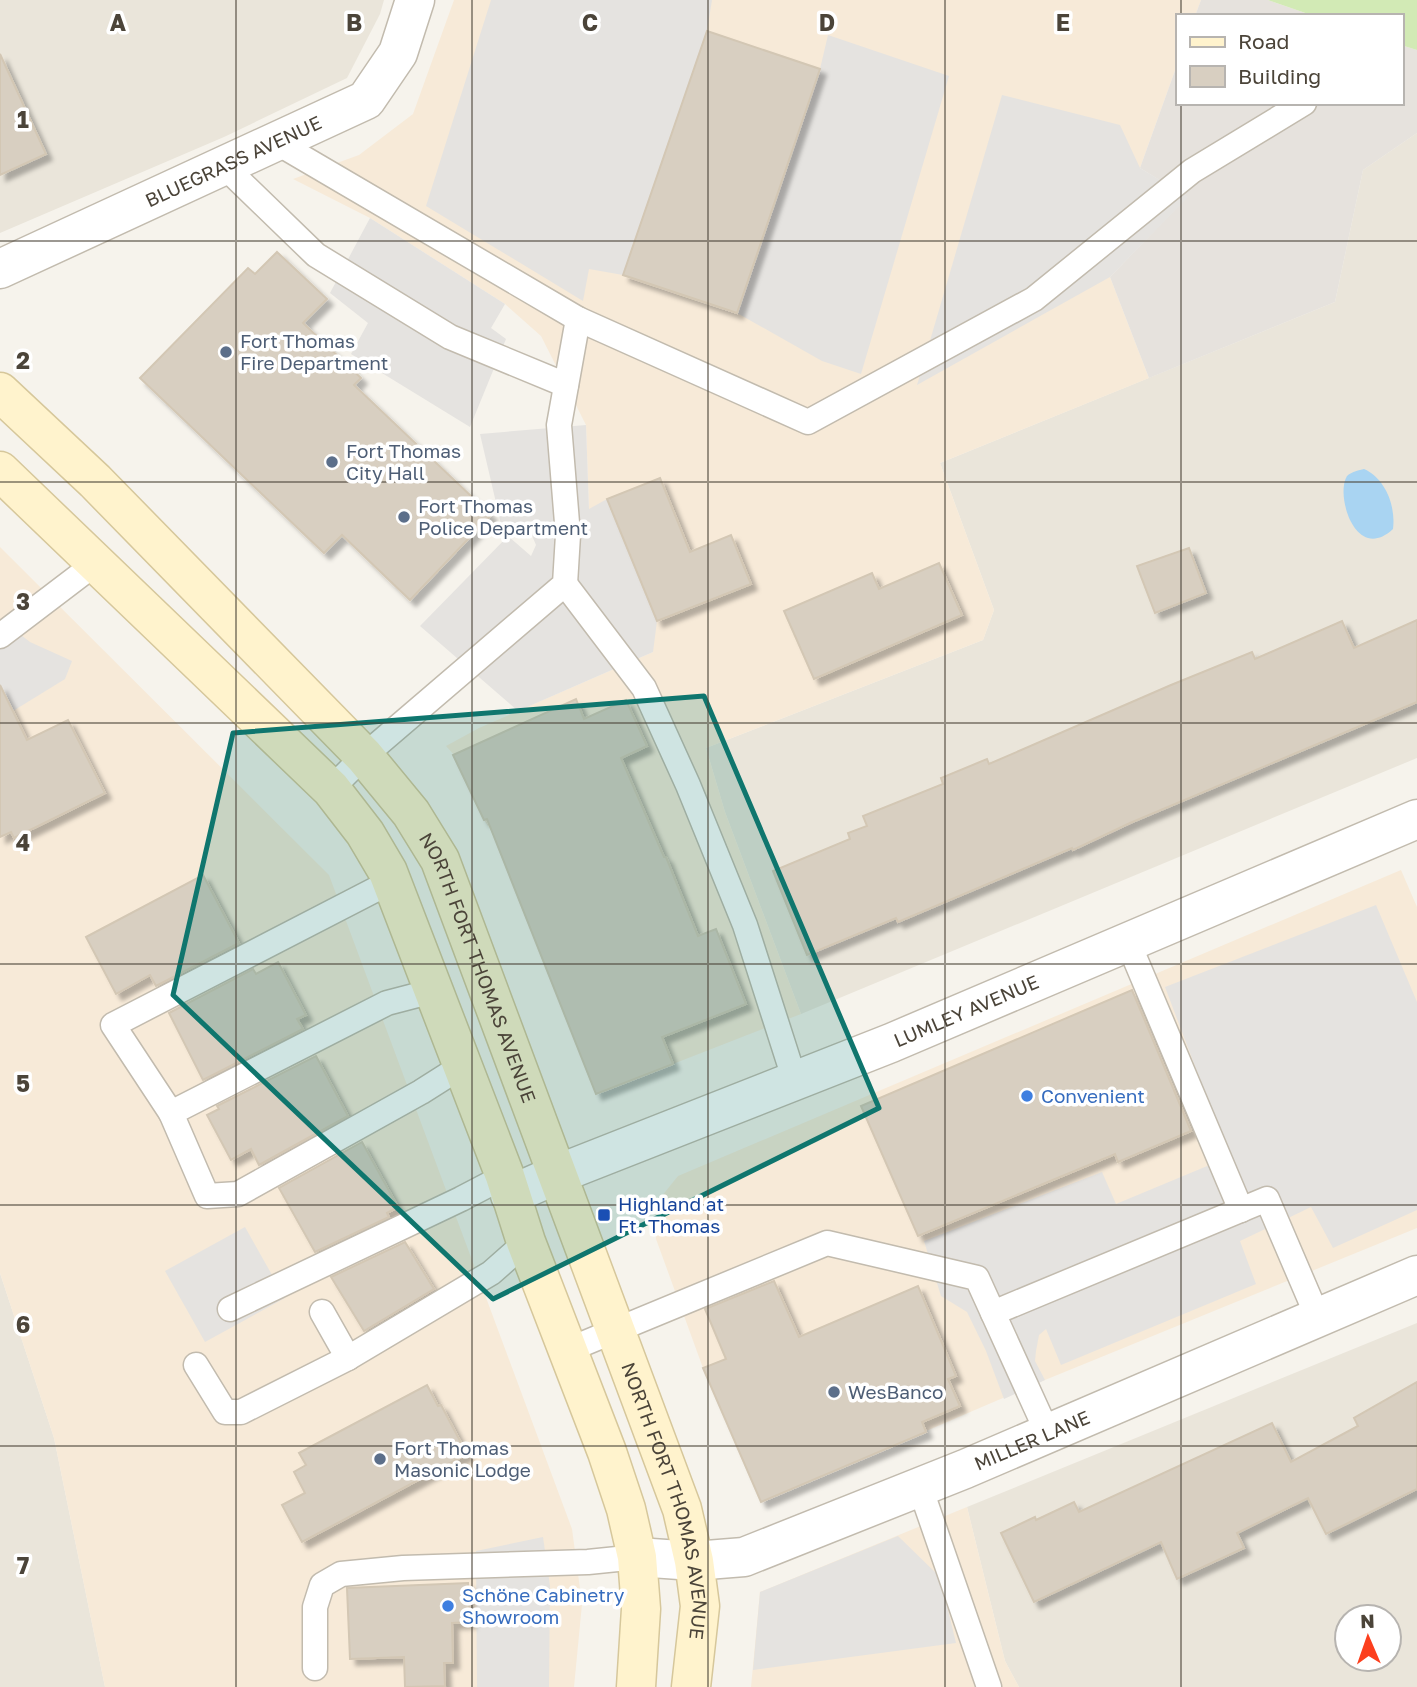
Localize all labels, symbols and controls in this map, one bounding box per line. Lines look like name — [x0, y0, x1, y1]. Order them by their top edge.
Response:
text: A — [110, 8, 127, 36]
text: B — [346, 8, 362, 36]
text: C — [582, 8, 598, 36]
text: D — [819, 8, 835, 36]
text: E — [1056, 8, 1070, 36]
legend — [1176, 14, 1403, 105]
text: Road — [1238, 28, 1289, 54]
text: Building — [1238, 63, 1321, 89]
text: 1 — [17, 105, 29, 133]
street label: BLUEGRASS AVENUE — [141, 110, 325, 211]
place label: Fort Thomas Fire Department — [240, 329, 388, 374]
marker: Fort Thomas Fire Department — [218, 344, 234, 360]
text: 2 — [16, 346, 30, 374]
place label: Fort Thomas City Hall — [346, 439, 461, 484]
marker: Fort Thomas City Hall — [324, 454, 340, 470]
place label: Fort Thomas Police Department — [418, 494, 588, 539]
marker: Fort Thomas Police Department — [396, 509, 412, 525]
text: 3 — [16, 587, 30, 615]
text: 4 — [16, 828, 30, 856]
street label: NORTH FORT THOMAS AVENUE — [415, 828, 541, 1106]
street label: LUMLEY AVENUE — [890, 969, 1042, 1052]
text: 5 — [16, 1069, 30, 1097]
place label: Convenient — [1041, 1084, 1145, 1107]
marker: Convenient — [1019, 1088, 1035, 1104]
place label: Highland at Ft. Thomas — [618, 1192, 724, 1237]
marker: Highland at Ft. Thomas — [596, 1207, 612, 1223]
text: 6 — [16, 1310, 30, 1338]
street label: NORTH FORT THOMAS AVENUE — [617, 1359, 713, 1641]
place label: WesBanco — [848, 1380, 943, 1403]
marker: WesBanco — [826, 1384, 842, 1400]
street label: MILLER LANE — [970, 1405, 1093, 1475]
place label: Fort Thomas Masonic Lodge — [394, 1436, 531, 1481]
marker: Fort Thomas Masonic Lodge — [372, 1451, 388, 1467]
text: 7 — [17, 1551, 29, 1579]
place label: Schöne Cabinetry Showroom — [462, 1583, 625, 1628]
marker: Schöne Cabinetry Showroom — [440, 1598, 456, 1614]
north arrow — [1333, 1603, 1403, 1673]
text: N — [1360, 1609, 1375, 1632]

